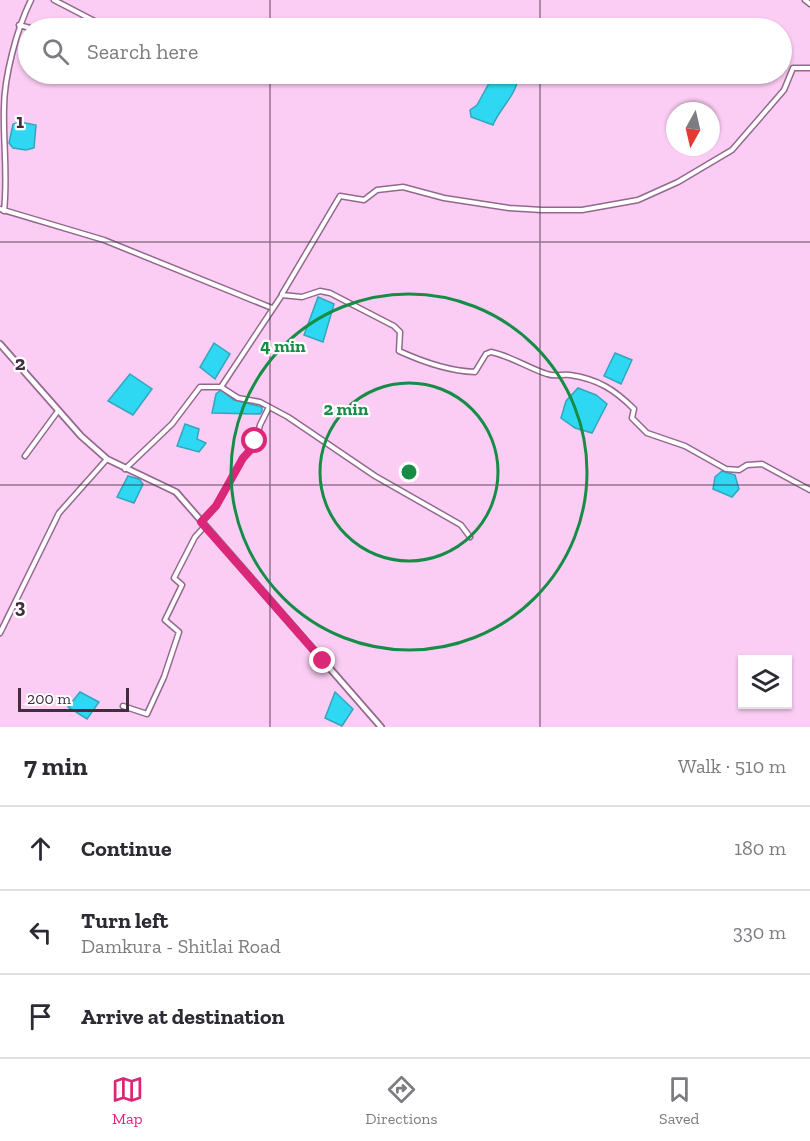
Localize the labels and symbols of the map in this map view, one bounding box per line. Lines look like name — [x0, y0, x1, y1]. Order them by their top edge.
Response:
north arrow — [666, 102, 720, 156]
text: 1 — [16, 109, 24, 133]
text: 4 min — [260, 335, 306, 357]
text: 2 — [15, 351, 26, 375]
text: 2 min — [324, 398, 369, 420]
route start — [241, 427, 267, 453]
centre of rings — [399, 462, 419, 482]
text: 3 — [15, 594, 26, 618]
route end — [309, 647, 335, 673]
scale bar — [18, 685, 129, 712]

